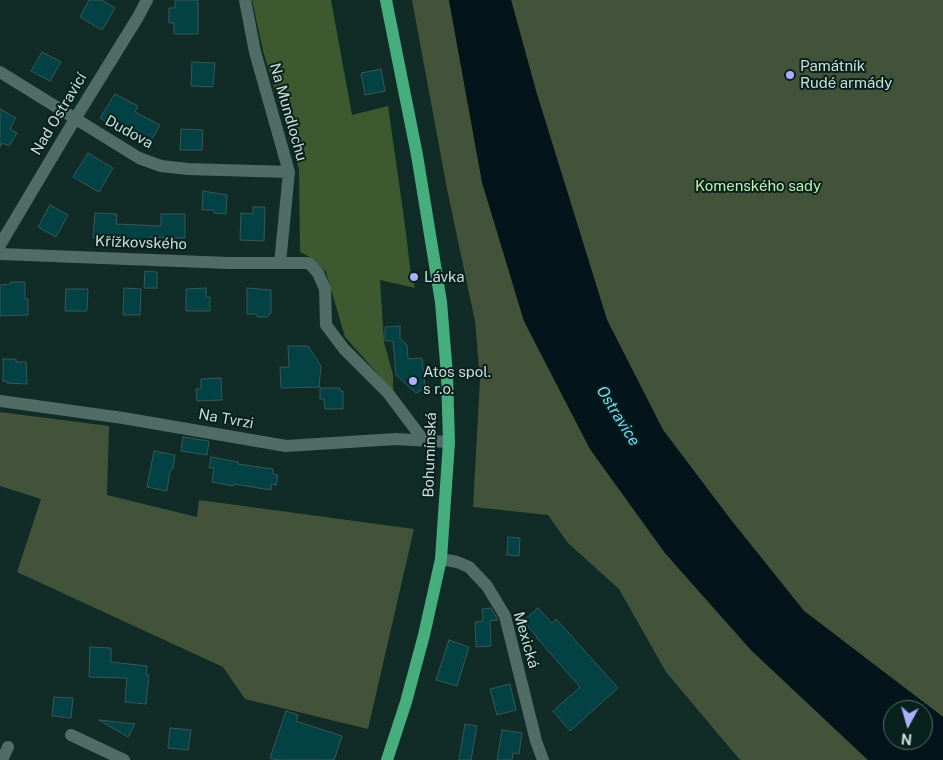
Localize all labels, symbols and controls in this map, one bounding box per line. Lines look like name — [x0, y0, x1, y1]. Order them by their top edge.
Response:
place label: Památník Rudé armády — [800, 57, 892, 92]
street label: Na Mundlochu — [265, 61, 311, 163]
marker: Památník Rudé armády — [784, 69, 796, 81]
street label: Nad Ostravicí — [27, 70, 91, 158]
street label: Dudova — [102, 112, 156, 152]
park label: Komenského sady — [695, 177, 821, 195]
street label: Křížkovského — [95, 232, 187, 254]
place label: Lávka — [424, 268, 465, 286]
marker: Lávka — [408, 271, 420, 283]
place label: Atos spol. s r.o. — [423, 363, 491, 398]
marker: Atos spol. s r.o. — [407, 375, 419, 387]
water label: Ostravice — [592, 382, 644, 450]
street label: Na Tvrzi — [197, 405, 255, 433]
street label: Bohumínská — [420, 412, 440, 498]
street label: Mexická — [509, 610, 543, 670]
north arrow — [883, 700, 933, 750]
text: N — [900, 730, 913, 747]

